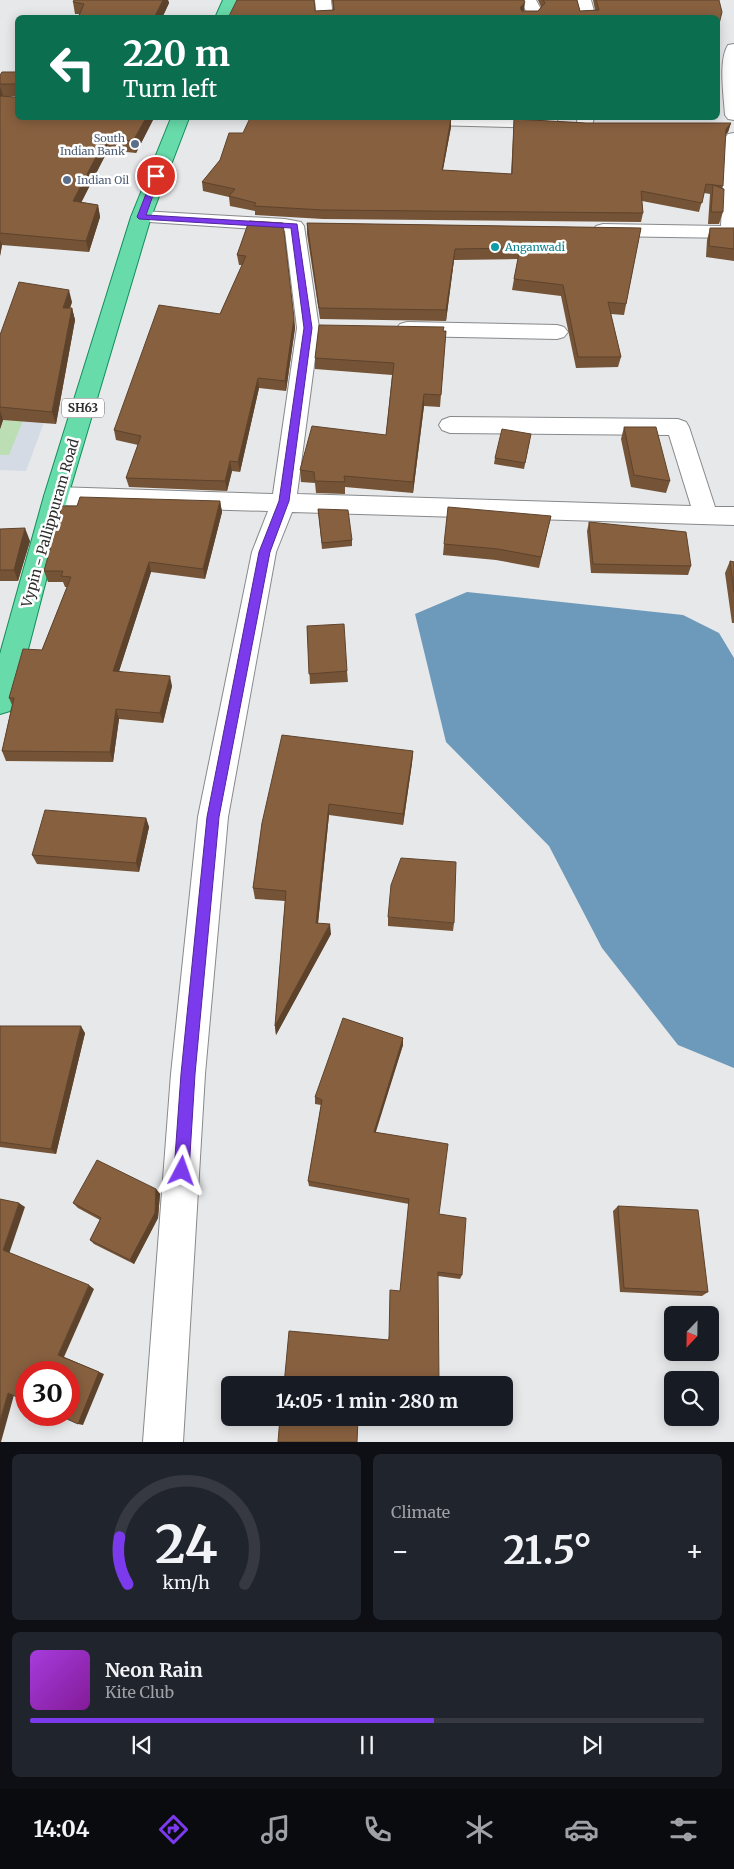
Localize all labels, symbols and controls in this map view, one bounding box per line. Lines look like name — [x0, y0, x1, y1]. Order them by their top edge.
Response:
text: 220 m — [123, 32, 230, 76]
icon: left — [40, 35, 105, 100]
text: Turn left — [123, 75, 217, 103]
place label: South Indian Bank — [60, 131, 126, 158]
marker: South Indian Bank — [129, 138, 141, 150]
pin — [135, 155, 177, 197]
icon: arrive — [142, 162, 170, 190]
place label: Indian Oil — [77, 173, 130, 187]
marker: Indian Oil — [61, 174, 73, 186]
place label: Anganwadi — [504, 240, 565, 254]
marker: Anganwadi — [489, 241, 501, 253]
road number: SH63 — [62, 398, 104, 418]
street label: Vypin - Pallippuram Road — [17, 436, 83, 610]
position arrow — [155, 1144, 207, 1196]
north arrow — [664, 1306, 719, 1361]
map controls — [664, 1306, 719, 1426]
speed limit sign: 30 — [15, 1361, 80, 1426]
button: search — [664, 1371, 719, 1426]
text: 14:05 · 1 min · 280 m — [276, 1389, 458, 1413]
text: Climate — [391, 1502, 450, 1522]
text: 24 — [155, 1512, 218, 1577]
text: 21.5° — [503, 1527, 592, 1574]
text: − — [391, 1533, 410, 1569]
text: + — [685, 1533, 704, 1569]
text: km/h — [163, 1571, 210, 1594]
text: Neon Rain — [105, 1658, 203, 1682]
text: Kite Club — [105, 1682, 174, 1702]
icon: previous — [128, 1731, 156, 1759]
icon: pause — [353, 1731, 381, 1759]
icon: next — [578, 1731, 606, 1759]
icon: directions — [156, 1812, 191, 1847]
icon: music — [258, 1812, 293, 1847]
icon: phone — [360, 1812, 395, 1847]
icon: climate — [462, 1812, 497, 1847]
icon: car — [564, 1812, 599, 1847]
icon: filters — [666, 1812, 701, 1847]
text: 14:04 — [33, 1815, 90, 1843]

